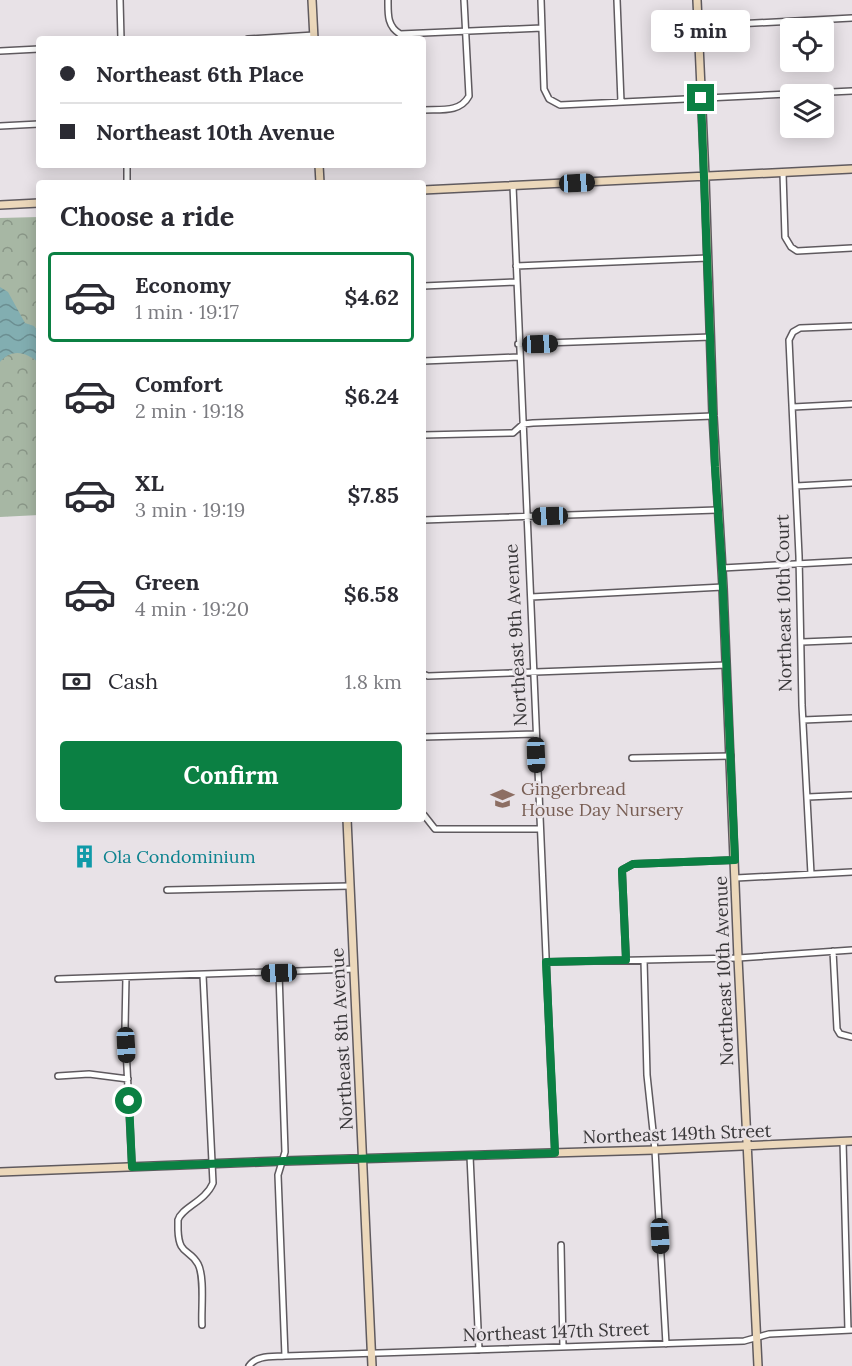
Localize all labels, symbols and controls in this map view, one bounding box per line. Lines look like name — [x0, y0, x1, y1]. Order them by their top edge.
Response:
callout: 5 min — [652, 11, 750, 53]
text: 5 min — [674, 18, 727, 43]
map controls — [780, 18, 834, 138]
button: locate — [780, 18, 834, 72]
text: Northeast 6th Place — [96, 60, 304, 88]
route end — [687, 84, 714, 111]
button: layers — [780, 84, 834, 138]
text: Northeast 10th Avenue — [96, 118, 335, 146]
car — [559, 173, 595, 193]
text: Choose a ride — [60, 199, 234, 233]
icon: car — [63, 270, 117, 324]
text: Economy — [135, 271, 231, 299]
text: $4.62 — [345, 283, 399, 311]
text: 1 min · 19:17 — [135, 299, 239, 324]
car — [522, 334, 558, 354]
icon: car — [63, 369, 117, 423]
text: Comfort — [135, 370, 223, 398]
text: $6.24 — [345, 382, 399, 410]
text: 2 min · 19:18 — [135, 398, 245, 423]
icon: car — [63, 468, 117, 522]
text: XL — [135, 469, 164, 497]
text: $7.85 — [348, 481, 399, 509]
text: 3 min · 19:19 — [135, 497, 245, 522]
car — [532, 506, 568, 526]
street label: Northeast 10th Court — [770, 514, 797, 692]
street label: Northeast 9th Avenue — [499, 543, 532, 727]
icon: car — [63, 567, 117, 621]
text: Green — [135, 568, 200, 596]
text: $6.58 — [344, 580, 399, 608]
text: 4 min · 19:20 — [135, 596, 249, 621]
icon: cash — [60, 665, 93, 698]
text: Cash — [108, 667, 158, 695]
text: 1.8 km — [345, 669, 402, 694]
car — [526, 737, 546, 773]
button: Confirm — [60, 741, 402, 810]
place label: Gingerbread House Day Nursery — [521, 777, 684, 821]
school or university icon: Gingerbread House Day Nursery — [490, 786, 516, 812]
building icon: Ola Condominium — [72, 844, 98, 870]
place label: Ola Condominium — [103, 845, 256, 868]
street label: Northeast 10th Avenue — [709, 875, 738, 1066]
street label: Northeast 8th Avenue — [325, 947, 358, 1131]
car — [261, 963, 297, 983]
car — [116, 1027, 136, 1063]
route start — [115, 1087, 142, 1114]
street label: Northeast 149th Street — [582, 1119, 772, 1148]
car — [650, 1218, 670, 1254]
street label: Northeast 147th Street — [462, 1317, 650, 1346]

